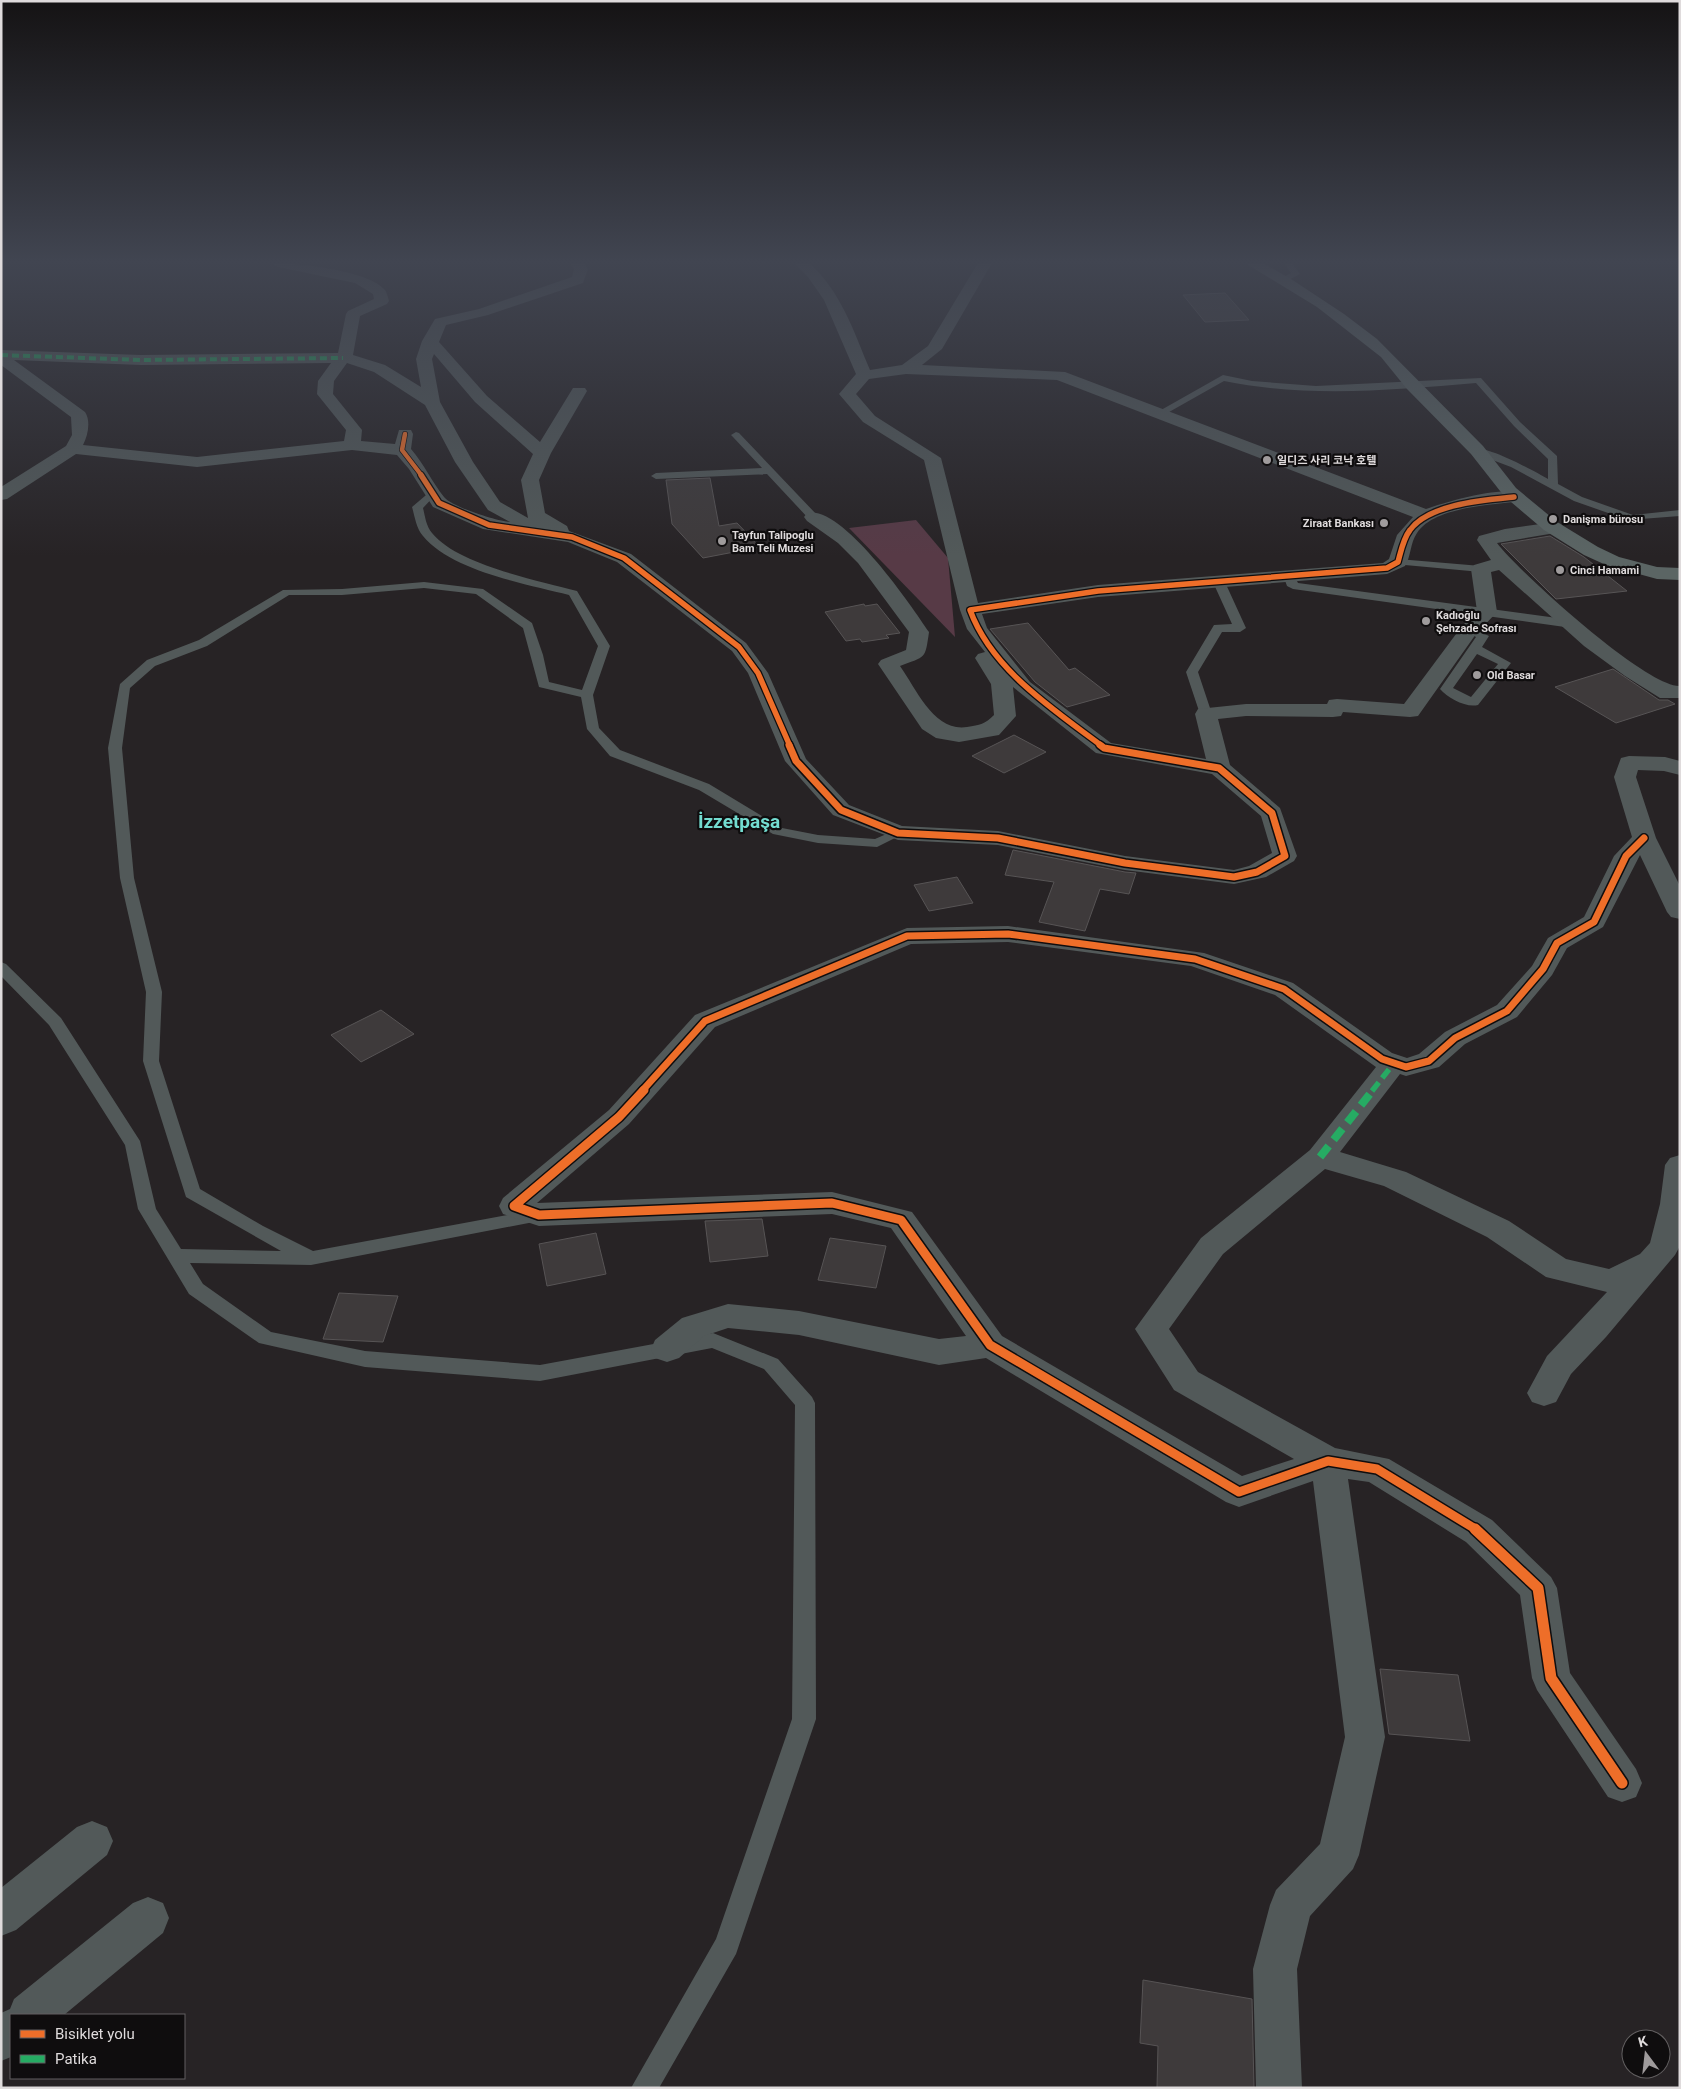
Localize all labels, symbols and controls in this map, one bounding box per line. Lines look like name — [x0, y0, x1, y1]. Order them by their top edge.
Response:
marker: 일디즈 사리 코낙 호텔 — [1261, 454, 1273, 466]
place label: 일디즈 사리 코낙 호텔 — [1277, 454, 1376, 467]
marker: Danişma bürosu — [1547, 513, 1559, 525]
place label: Danişma bürosu — [1563, 513, 1643, 526]
place label: Ziraat Bankası — [1303, 517, 1374, 530]
marker: Ziraat Bankası — [1378, 517, 1390, 529]
place label: Tayfun Talipoglu Bam Teli Muzesi — [732, 529, 814, 555]
marker: Tayfun Talipoglu Bam Teli Muzesi — [716, 535, 728, 547]
marker: Cinci Hamami — [1554, 564, 1566, 576]
place label: Cinci Hamami — [1570, 564, 1639, 577]
place label: Kadıoğlu Şehzade Sofrası — [1436, 609, 1517, 635]
marker: Kadıoğlu Şehzade Sofrası — [1420, 615, 1432, 627]
marker: Old Basar — [1471, 669, 1483, 681]
place label: Old Basar — [1487, 669, 1535, 682]
district label: İzzetpaşa — [698, 810, 780, 833]
legend — [10, 2014, 185, 2079]
text: Bisiklet yolu — [55, 2025, 135, 2043]
north arrow — [1621, 2029, 1671, 2079]
text: K — [1636, 2033, 1649, 2050]
text: Patika — [55, 2050, 97, 2068]

